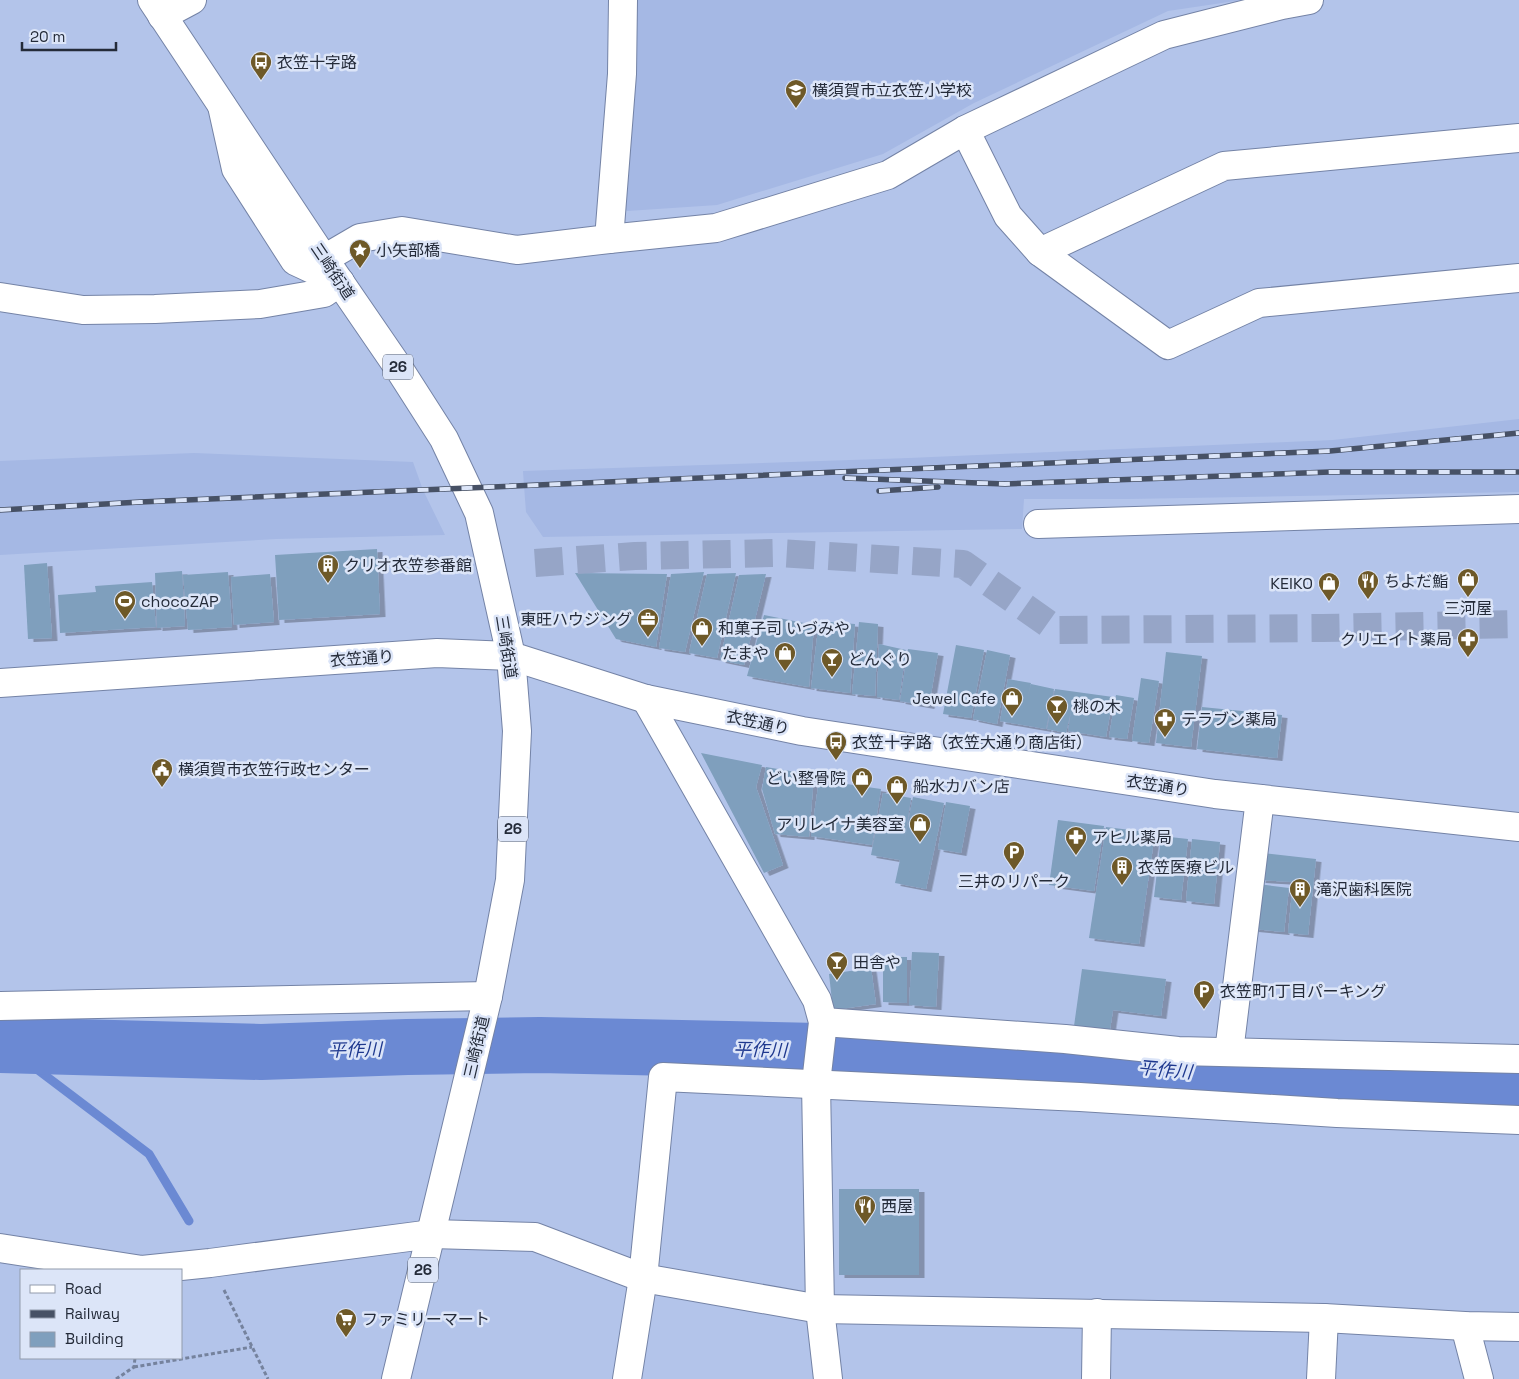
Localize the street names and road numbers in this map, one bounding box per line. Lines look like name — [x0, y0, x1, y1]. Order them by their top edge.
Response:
street label: 三崎街道 — [306, 239, 359, 304]
road number: 26 — [383, 354, 413, 380]
street label: 三崎街道 — [491, 614, 522, 680]
street label: 衣笠通り — [329, 646, 395, 671]
street label: 衣笠通り — [724, 706, 791, 739]
street label: 衣笠通り — [1125, 770, 1191, 801]
road number: 26 — [498, 816, 528, 842]
street label: 三崎街道 — [459, 1014, 494, 1081]
road number: 26 — [408, 1258, 438, 1282]

